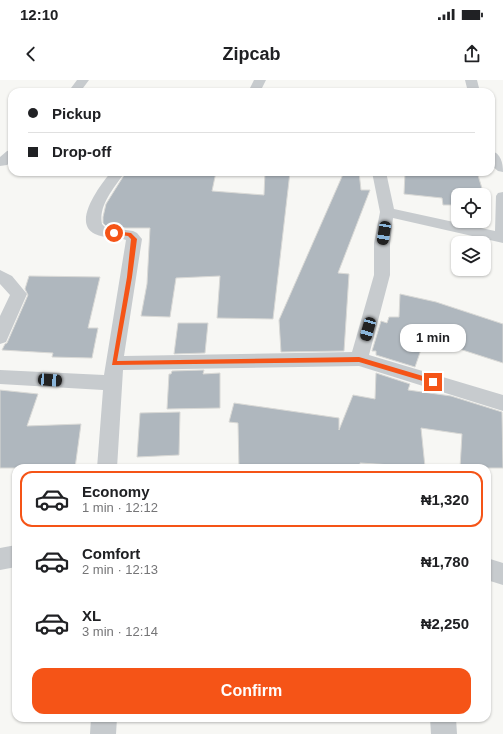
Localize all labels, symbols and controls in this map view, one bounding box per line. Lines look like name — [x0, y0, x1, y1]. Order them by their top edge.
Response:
text: 12:10 — [20, 6, 58, 23]
icon: back — [20, 43, 42, 65]
icon: share — [461, 43, 483, 65]
text: Zipcab — [222, 44, 281, 64]
text: Pickup — [52, 105, 101, 122]
text: Drop-off — [52, 143, 111, 160]
map controls — [451, 188, 491, 276]
button: locate — [451, 188, 491, 228]
car — [376, 220, 392, 246]
route start — [105, 224, 123, 242]
button: layers — [451, 236, 491, 276]
car — [359, 316, 377, 342]
callout: 1 min — [400, 324, 466, 352]
text: 1 min — [416, 330, 450, 345]
car — [38, 373, 62, 387]
route end — [424, 373, 442, 391]
icon: car — [34, 481, 70, 517]
text: Economy — [82, 483, 150, 500]
text: ₦1,320 — [421, 491, 469, 508]
text: 1 min · 12:12 — [82, 500, 158, 515]
icon: car — [34, 543, 70, 579]
text: Comfort — [82, 545, 140, 562]
text: ₦1,780 — [421, 553, 469, 570]
text: 2 min · 12:13 — [82, 562, 158, 577]
icon: car — [34, 605, 70, 641]
text: XL — [82, 607, 101, 624]
text: ₦2,250 — [421, 615, 469, 632]
text: 3 min · 12:14 — [82, 624, 158, 639]
button: Confirm — [32, 668, 471, 714]

